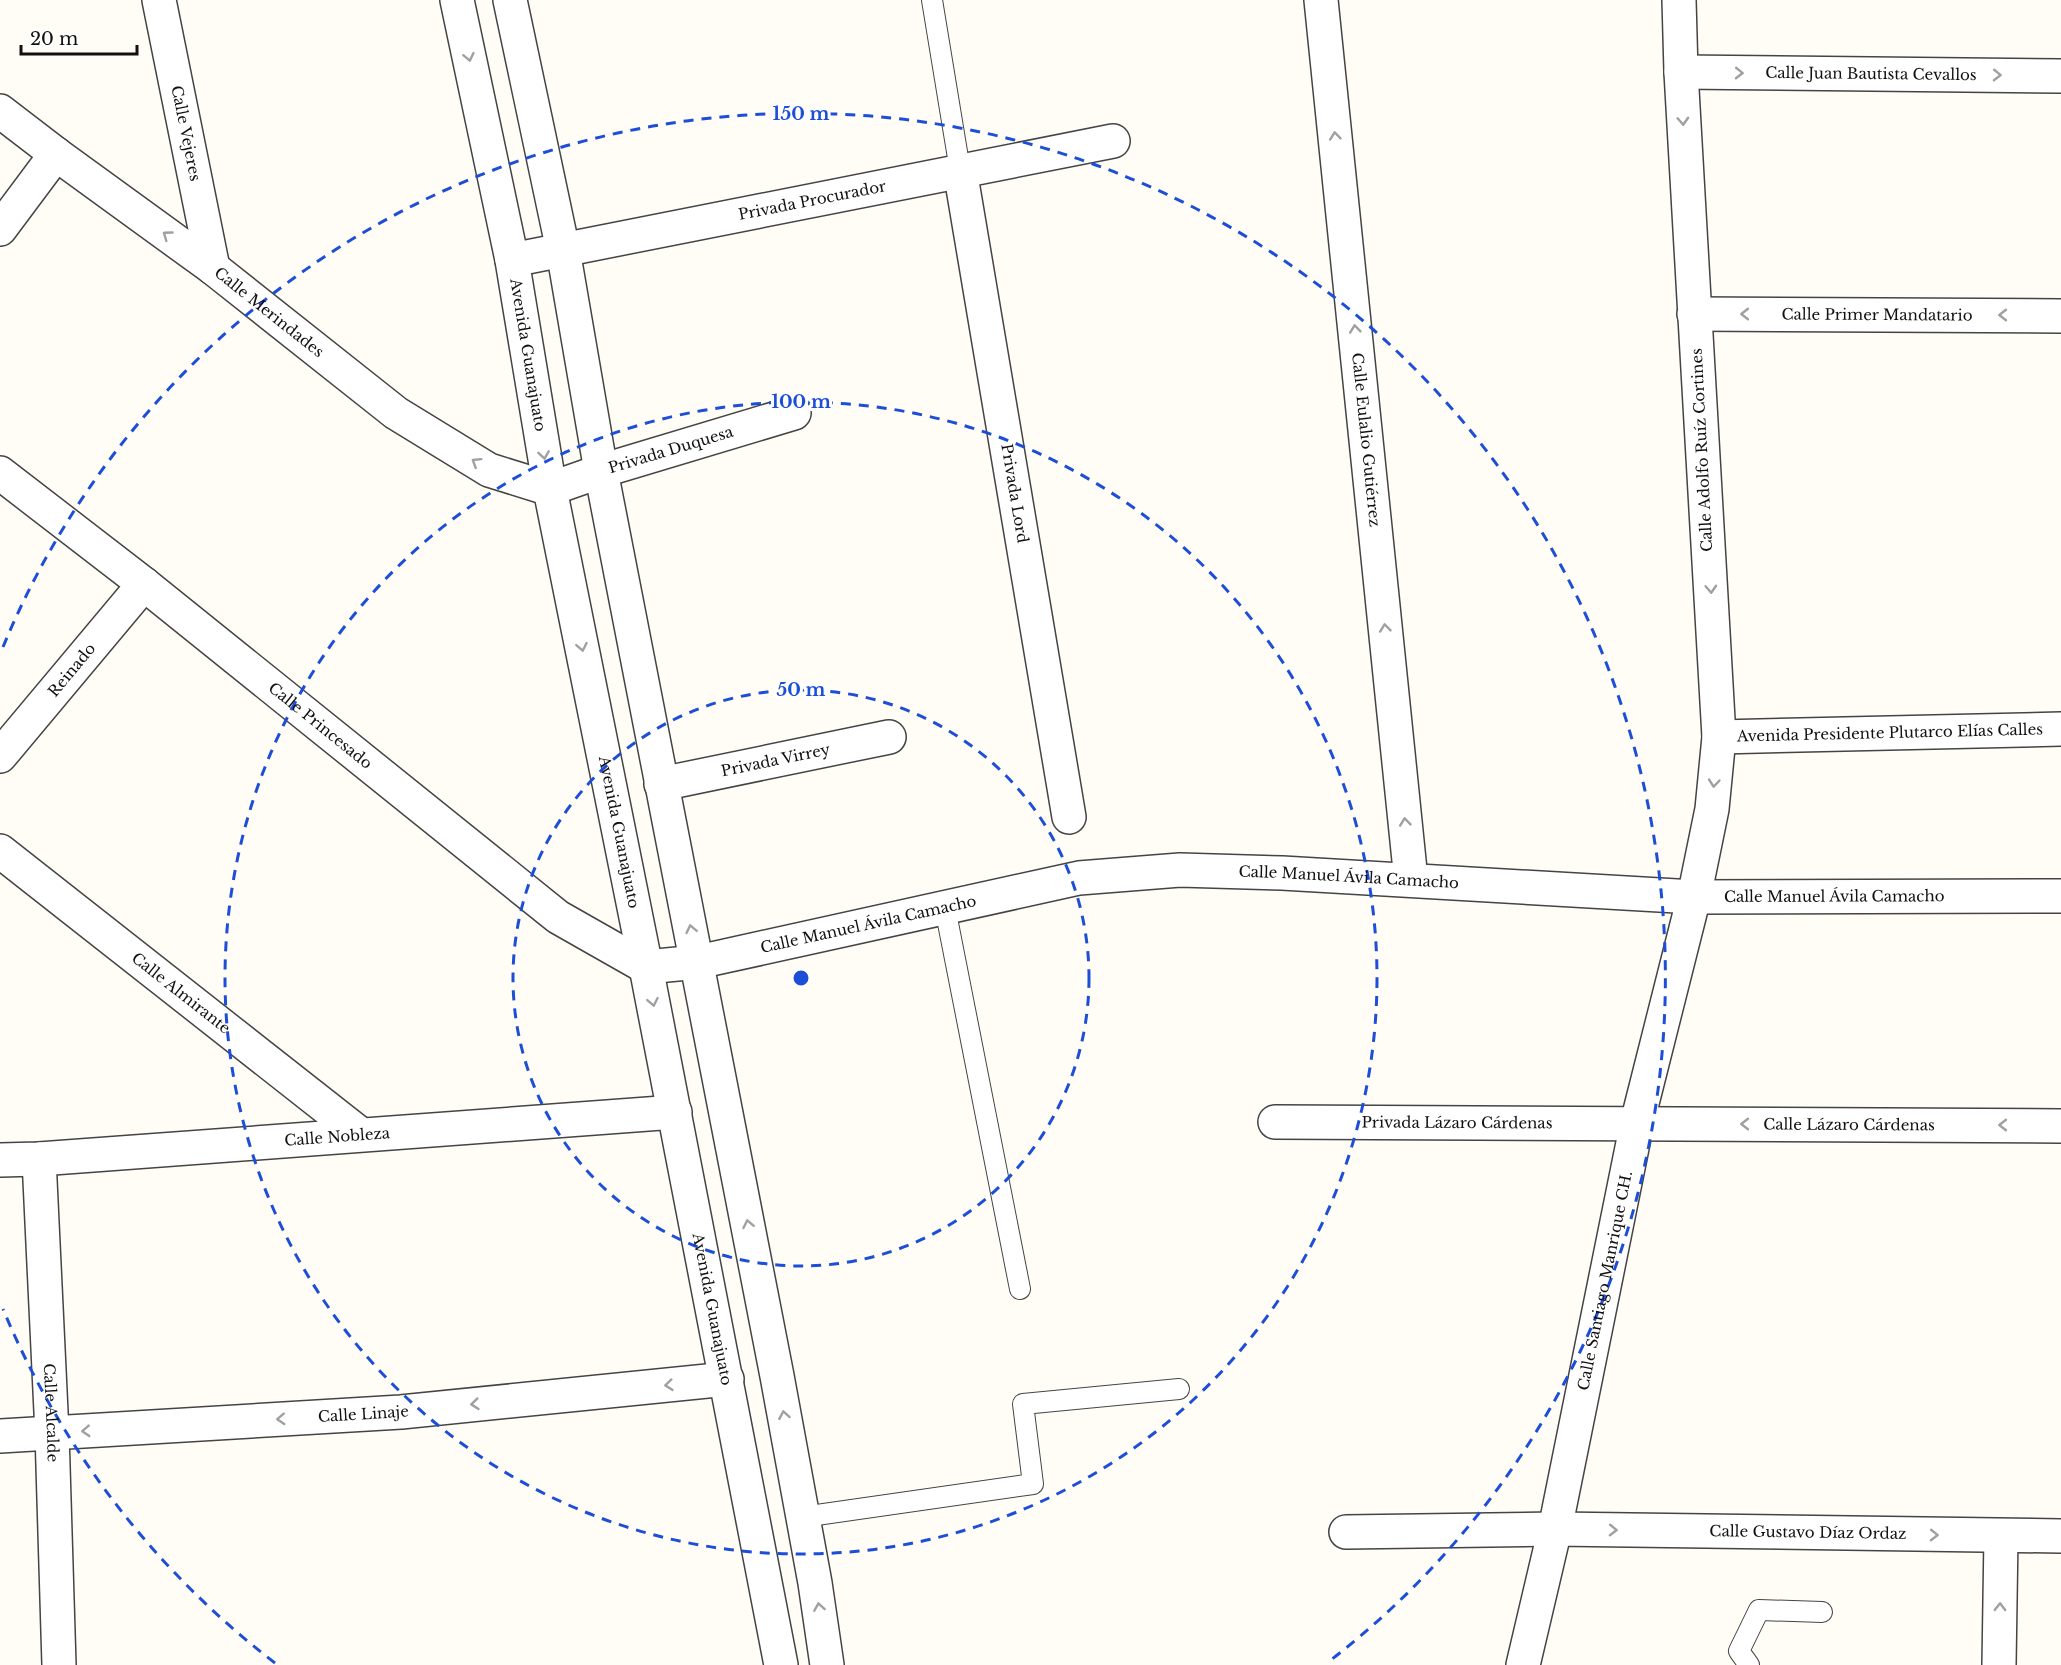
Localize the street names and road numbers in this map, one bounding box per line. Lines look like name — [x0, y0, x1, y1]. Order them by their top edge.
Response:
street label: Calle Juan Bautista Cevallos — [1765, 63, 1977, 84]
street label: Calle Vejeres — [167, 84, 205, 183]
street label: Privada Procurador — [737, 176, 888, 224]
street label: Calle Merindades — [211, 263, 328, 361]
street label: Avenida Guanajuato — [506, 276, 550, 433]
street label: Calle Primer Mandatario — [1781, 304, 1973, 325]
street label: Calle Adolfo Ruíz Cortines — [1687, 348, 1716, 552]
street label: Calle Eulalio Gutiérrez — [1348, 352, 1385, 528]
street label: Privada Duquesa — [606, 422, 736, 477]
street label: Privada Lord — [997, 442, 1033, 544]
street label: Reinado — [44, 639, 99, 700]
street label: Calle Princesado — [265, 678, 376, 773]
street label: Avenida Presidente Plutarco Elías Calles — [1736, 719, 2043, 746]
street label: Privada Virrey — [719, 739, 832, 780]
street label: Avenida Guanajuato — [595, 753, 644, 910]
street label: Calle Manuel Ávila Camacho — [1238, 862, 1460, 892]
street label: Calle Manuel Ávila Camacho — [1724, 886, 1945, 906]
street label: Calle Manuel Ávila Camacho — [758, 891, 978, 957]
street label: Calle Almirante — [128, 948, 234, 1037]
street label: Privada Lázaro Cárdenas — [1361, 1112, 1553, 1132]
street label: Calle Lázaro Cárdenas — [1763, 1114, 1935, 1134]
street label: Calle Nobleza — [284, 1123, 391, 1150]
street label: Calle Santiago Manrique CH. — [1573, 1169, 1636, 1392]
street label: Avenida Guanajuato — [688, 1230, 737, 1387]
street label: Calle Alcalde — [40, 1363, 63, 1462]
street label: Calle Linaje — [317, 1401, 410, 1426]
street label: Calle Gustavo Díaz Ordaz — [1709, 1521, 1907, 1543]

